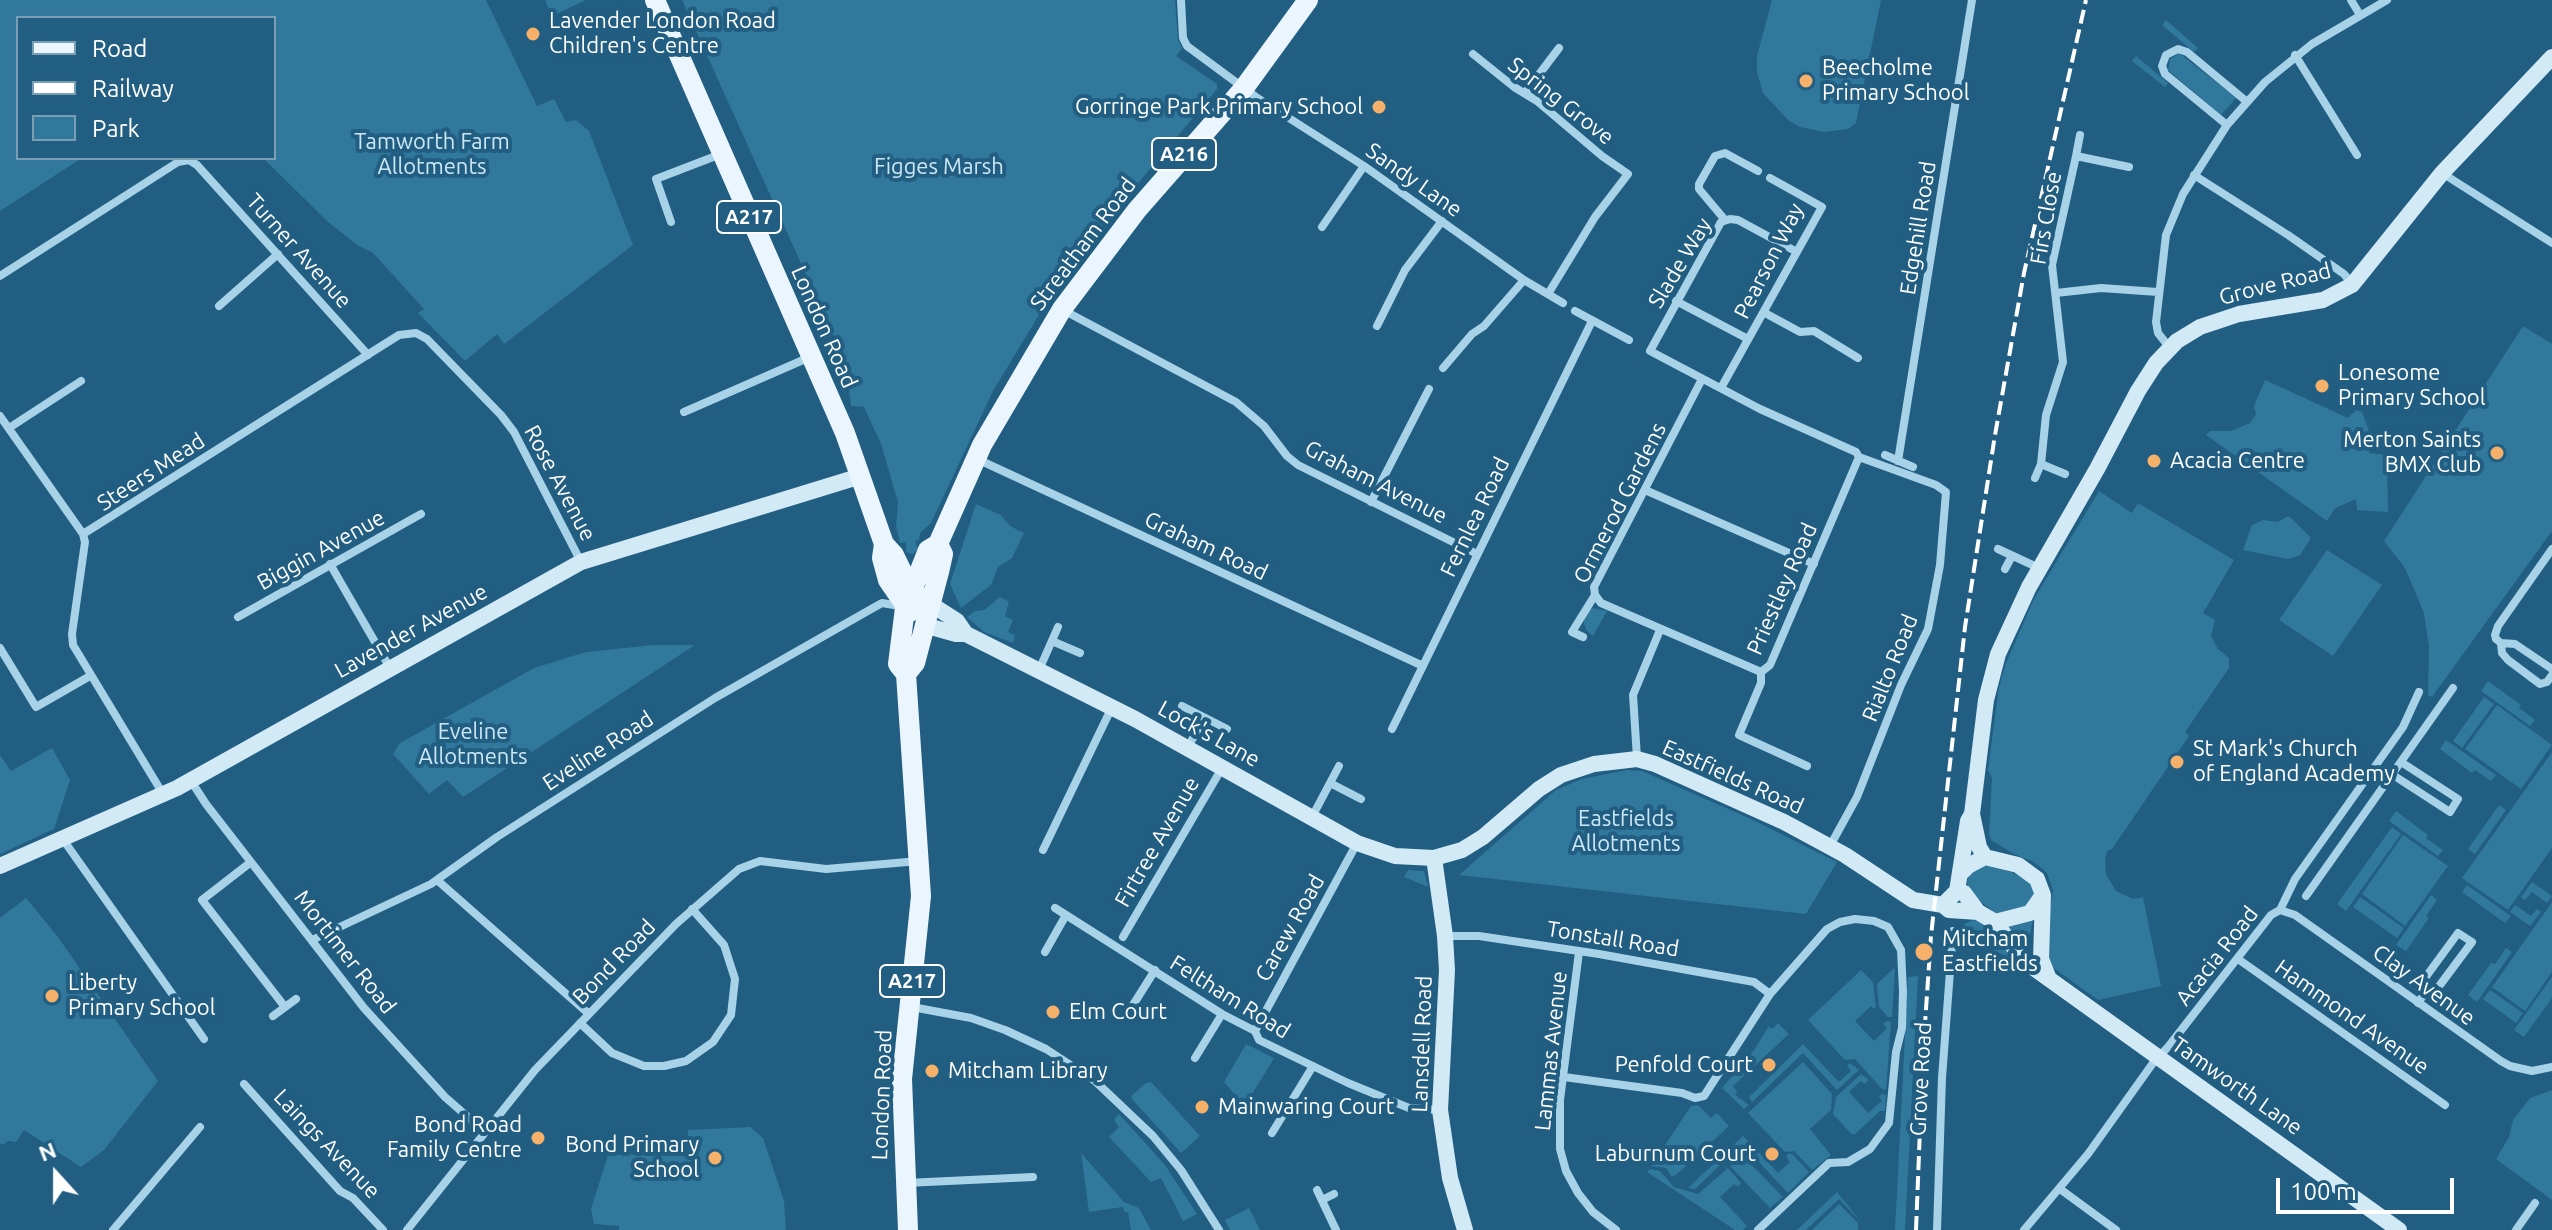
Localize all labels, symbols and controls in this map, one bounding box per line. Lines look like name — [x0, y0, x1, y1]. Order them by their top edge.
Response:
place label: Lavender London Road Children's Centre — [549, 8, 776, 60]
legend — [16, 16, 276, 160]
marker: Lavender London Road Children's Centre — [524, 25, 542, 43]
text: Road — [92, 35, 147, 62]
street label: Spring Grove — [1503, 52, 1619, 150]
place label: Beecholme Primary School — [1822, 55, 1969, 106]
marker: Beecholme Primary School — [1797, 72, 1815, 90]
text: Railway — [92, 75, 174, 102]
place label: Gorringe Park Primary School — [1075, 94, 1363, 120]
marker: Gorringe Park Primary School — [1370, 98, 1388, 116]
text: Park — [92, 115, 140, 142]
park label: Tamworth Farm Allotments — [354, 129, 510, 180]
street label: Sandy Lane — [1361, 137, 1467, 223]
road number: A216 — [1152, 138, 1216, 170]
park label: Figges Marsh — [874, 154, 1004, 180]
street label: Edgehill Road — [1894, 159, 1942, 297]
street label: Firs Close — [2025, 170, 2067, 266]
street label: Streatham Road — [1025, 172, 1141, 316]
street label: Turner Avenue — [241, 188, 357, 314]
street label: Pearson Way — [1729, 199, 1809, 323]
road number: A217 — [717, 201, 781, 233]
street label: Slade Way — [1643, 213, 1717, 313]
street label: Grove Road — [2216, 257, 2334, 311]
street label: London Road — [785, 262, 863, 392]
place label: Lonesome Primary School — [2338, 360, 2485, 412]
marker: Lonesome Primary School — [2313, 377, 2331, 395]
street label: Ormerod Gardens — [1568, 418, 1672, 588]
street label: Rose Avenue — [518, 421, 602, 545]
street label: Steers Mead — [92, 427, 210, 517]
place label: Merton Saints BMX Club — [2343, 427, 2481, 478]
street label: Graham Avenue — [1300, 435, 1452, 529]
marker: Merton Saints BMX Club — [2488, 444, 2506, 462]
place label: Acacia Centre — [2170, 448, 2305, 474]
marker: Acacia Centre — [2145, 452, 2163, 470]
street label: Fernlea Road — [1435, 453, 1515, 581]
street label: Biggin Avenue — [253, 504, 389, 596]
street label: Graham Road — [1140, 506, 1272, 586]
street label: Priestley Road — [1741, 519, 1823, 659]
street label: Lavender Avenue — [330, 578, 492, 684]
street label: Rialto Road — [1857, 610, 1923, 726]
street label: Lock's Lane — [1153, 695, 1265, 773]
street label: Eveline Road — [538, 705, 658, 797]
park label: Eveline Allotments — [418, 719, 528, 770]
street label: Eastfields Road — [1658, 734, 1808, 820]
place label: St Mark's Church of England Academy — [2193, 736, 2395, 788]
marker: St Mark's Church of England Academy — [2168, 753, 2186, 771]
street label: Firtree Avenue — [1109, 772, 1205, 912]
park label: Eastfields Allotments — [1571, 806, 1681, 858]
street label: Carew Road — [1250, 870, 1330, 986]
street label: Mortimer Road — [289, 885, 401, 1019]
street label: Acacia Road — [2170, 901, 2264, 1011]
street label: Bond Road — [567, 914, 661, 1010]
street label: Tonstall Road — [1545, 916, 1681, 962]
place label: Mitcham Eastfields — [1942, 926, 2038, 978]
street label: Clay Avenue — [2368, 939, 2480, 1031]
marker: Mitcham Eastfields — [1913, 941, 1935, 963]
street label: Feltham Road — [1165, 950, 1295, 1044]
street label: Hammond Avenue — [2270, 954, 2434, 1080]
road number: A217 — [880, 965, 944, 997]
place label: Liberty Primary School — [68, 970, 215, 1022]
street label: Lammas Avenue — [1529, 970, 1573, 1132]
street label: Lansdell Road — [1406, 975, 1438, 1113]
marker: Liberty Primary School — [43, 987, 61, 1005]
place label: Elm Court — [1069, 999, 1167, 1025]
marker: Elm Court — [1044, 1003, 1062, 1021]
street label: Grove Road — [1905, 1021, 1937, 1137]
street label: London Road — [867, 1029, 897, 1161]
street label: Tamworth Lane — [2167, 1031, 2307, 1141]
place label: Penfold Court — [1615, 1052, 1753, 1078]
marker: Penfold Court — [1760, 1056, 1778, 1074]
place label: Mitcham Library — [948, 1058, 1108, 1084]
marker: Mitcham Library — [923, 1062, 941, 1080]
street label: Laings Avenue — [268, 1084, 386, 1204]
place label: Mainwaring Court — [1218, 1094, 1394, 1120]
marker: Mainwaring Court — [1193, 1098, 1211, 1116]
place label: Bond Road Family Centre — [387, 1112, 522, 1164]
marker: Bond Road Family Centre — [529, 1129, 547, 1147]
place label: Bond Primary School — [565, 1132, 699, 1184]
north arrow — [16, 1134, 96, 1214]
text: N — [35, 1137, 59, 1166]
place label: Laburnum Court — [1595, 1141, 1756, 1167]
marker: Laburnum Court — [1763, 1145, 1781, 1163]
marker: Bond Primary School — [706, 1149, 724, 1167]
scale bar — [2280, 1162, 2458, 1212]
text: 100 m — [2290, 1178, 2357, 1205]

